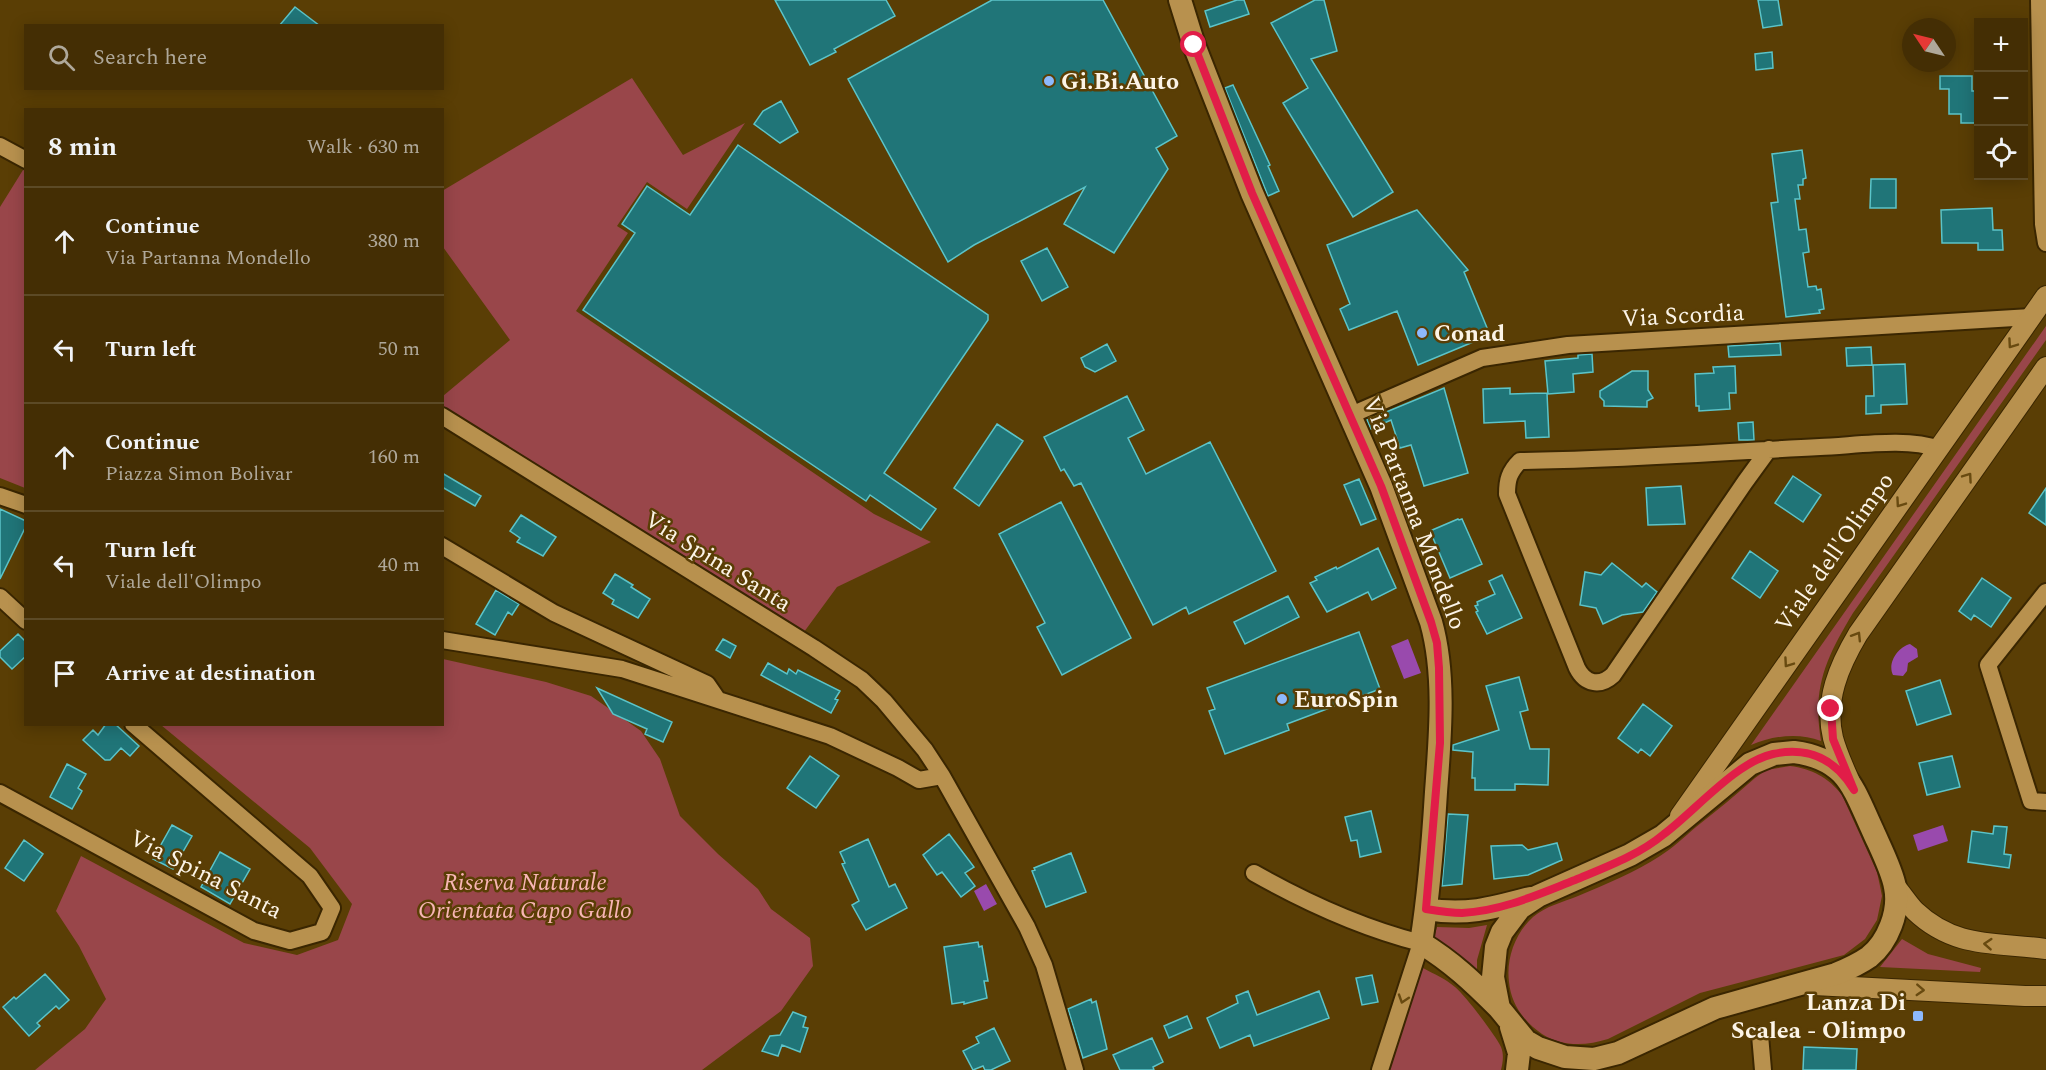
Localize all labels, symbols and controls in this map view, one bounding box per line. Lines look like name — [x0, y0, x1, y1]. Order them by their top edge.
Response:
north arrow — [1902, 18, 1956, 72]
map controls — [1974, 18, 2028, 180]
button: + — [1974, 18, 2028, 72]
search box — [24, 24, 444, 90]
route start — [1180, 31, 1206, 57]
icon: search — [45, 41, 78, 74]
text: Search here — [93, 41, 207, 74]
place label: Gi.Bi.Auto — [1061, 64, 1179, 100]
button: − — [1974, 72, 2028, 126]
marker: Gi.Bi.Auto — [1042, 74, 1056, 88]
button: locate — [1974, 126, 2028, 180]
text: 8 min — [48, 127, 117, 167]
text: Walk · 630 m — [307, 132, 420, 162]
text: Continue — [105, 210, 200, 243]
icon: ahead — [48, 225, 81, 258]
text: 380 m — [368, 226, 420, 256]
text: Via Partanna Mondello — [105, 243, 311, 273]
street label: Via Scordia — [1621, 295, 1746, 337]
place label: Conad — [1434, 316, 1505, 352]
marker: Conad — [1415, 326, 1429, 340]
icon: left — [48, 333, 81, 366]
text: Turn left — [105, 333, 197, 366]
text: 50 m — [378, 334, 420, 364]
one-way arrow — [2008, 337, 2019, 348]
street label: Via Partanna Mondello — [1353, 392, 1475, 635]
text: Continue — [105, 426, 200, 459]
icon: ahead — [48, 441, 81, 474]
text: 160 m — [368, 442, 420, 472]
text: Piazza Simon Bolivar — [105, 459, 293, 489]
street label: Viale dell'Olimpo — [1766, 465, 1903, 640]
one-way arrow — [1961, 472, 1972, 483]
one-way arrow — [1896, 497, 1907, 508]
street label: Via Spina Santa — [637, 502, 798, 622]
text: Turn left — [105, 534, 197, 567]
icon: left — [48, 549, 81, 582]
text: 40 m — [378, 550, 420, 580]
text: Viale dell'Olimpo — [105, 567, 262, 597]
one-way arrow — [1849, 632, 1860, 643]
one-way arrow — [1784, 656, 1795, 667]
icon: arrive — [48, 657, 81, 690]
text: Arrive at destination — [105, 657, 316, 690]
place label: EuroSpin — [1294, 682, 1399, 718]
marker: EuroSpin — [1275, 692, 1289, 706]
route end — [1817, 695, 1843, 721]
street label: Via Spina Santa — [123, 821, 289, 929]
park label: Riserva Naturale Orientata Capo Gallo — [418, 865, 632, 929]
one-way arrow — [1983, 938, 1992, 951]
one-way arrow — [1916, 983, 1925, 996]
place label: Lanza Di Scalea - Olimpo — [1731, 985, 1906, 1049]
one-way arrow — [1398, 993, 1410, 1004]
marker: Lanza Di Scalea - Olimpo — [1911, 1009, 1925, 1023]

